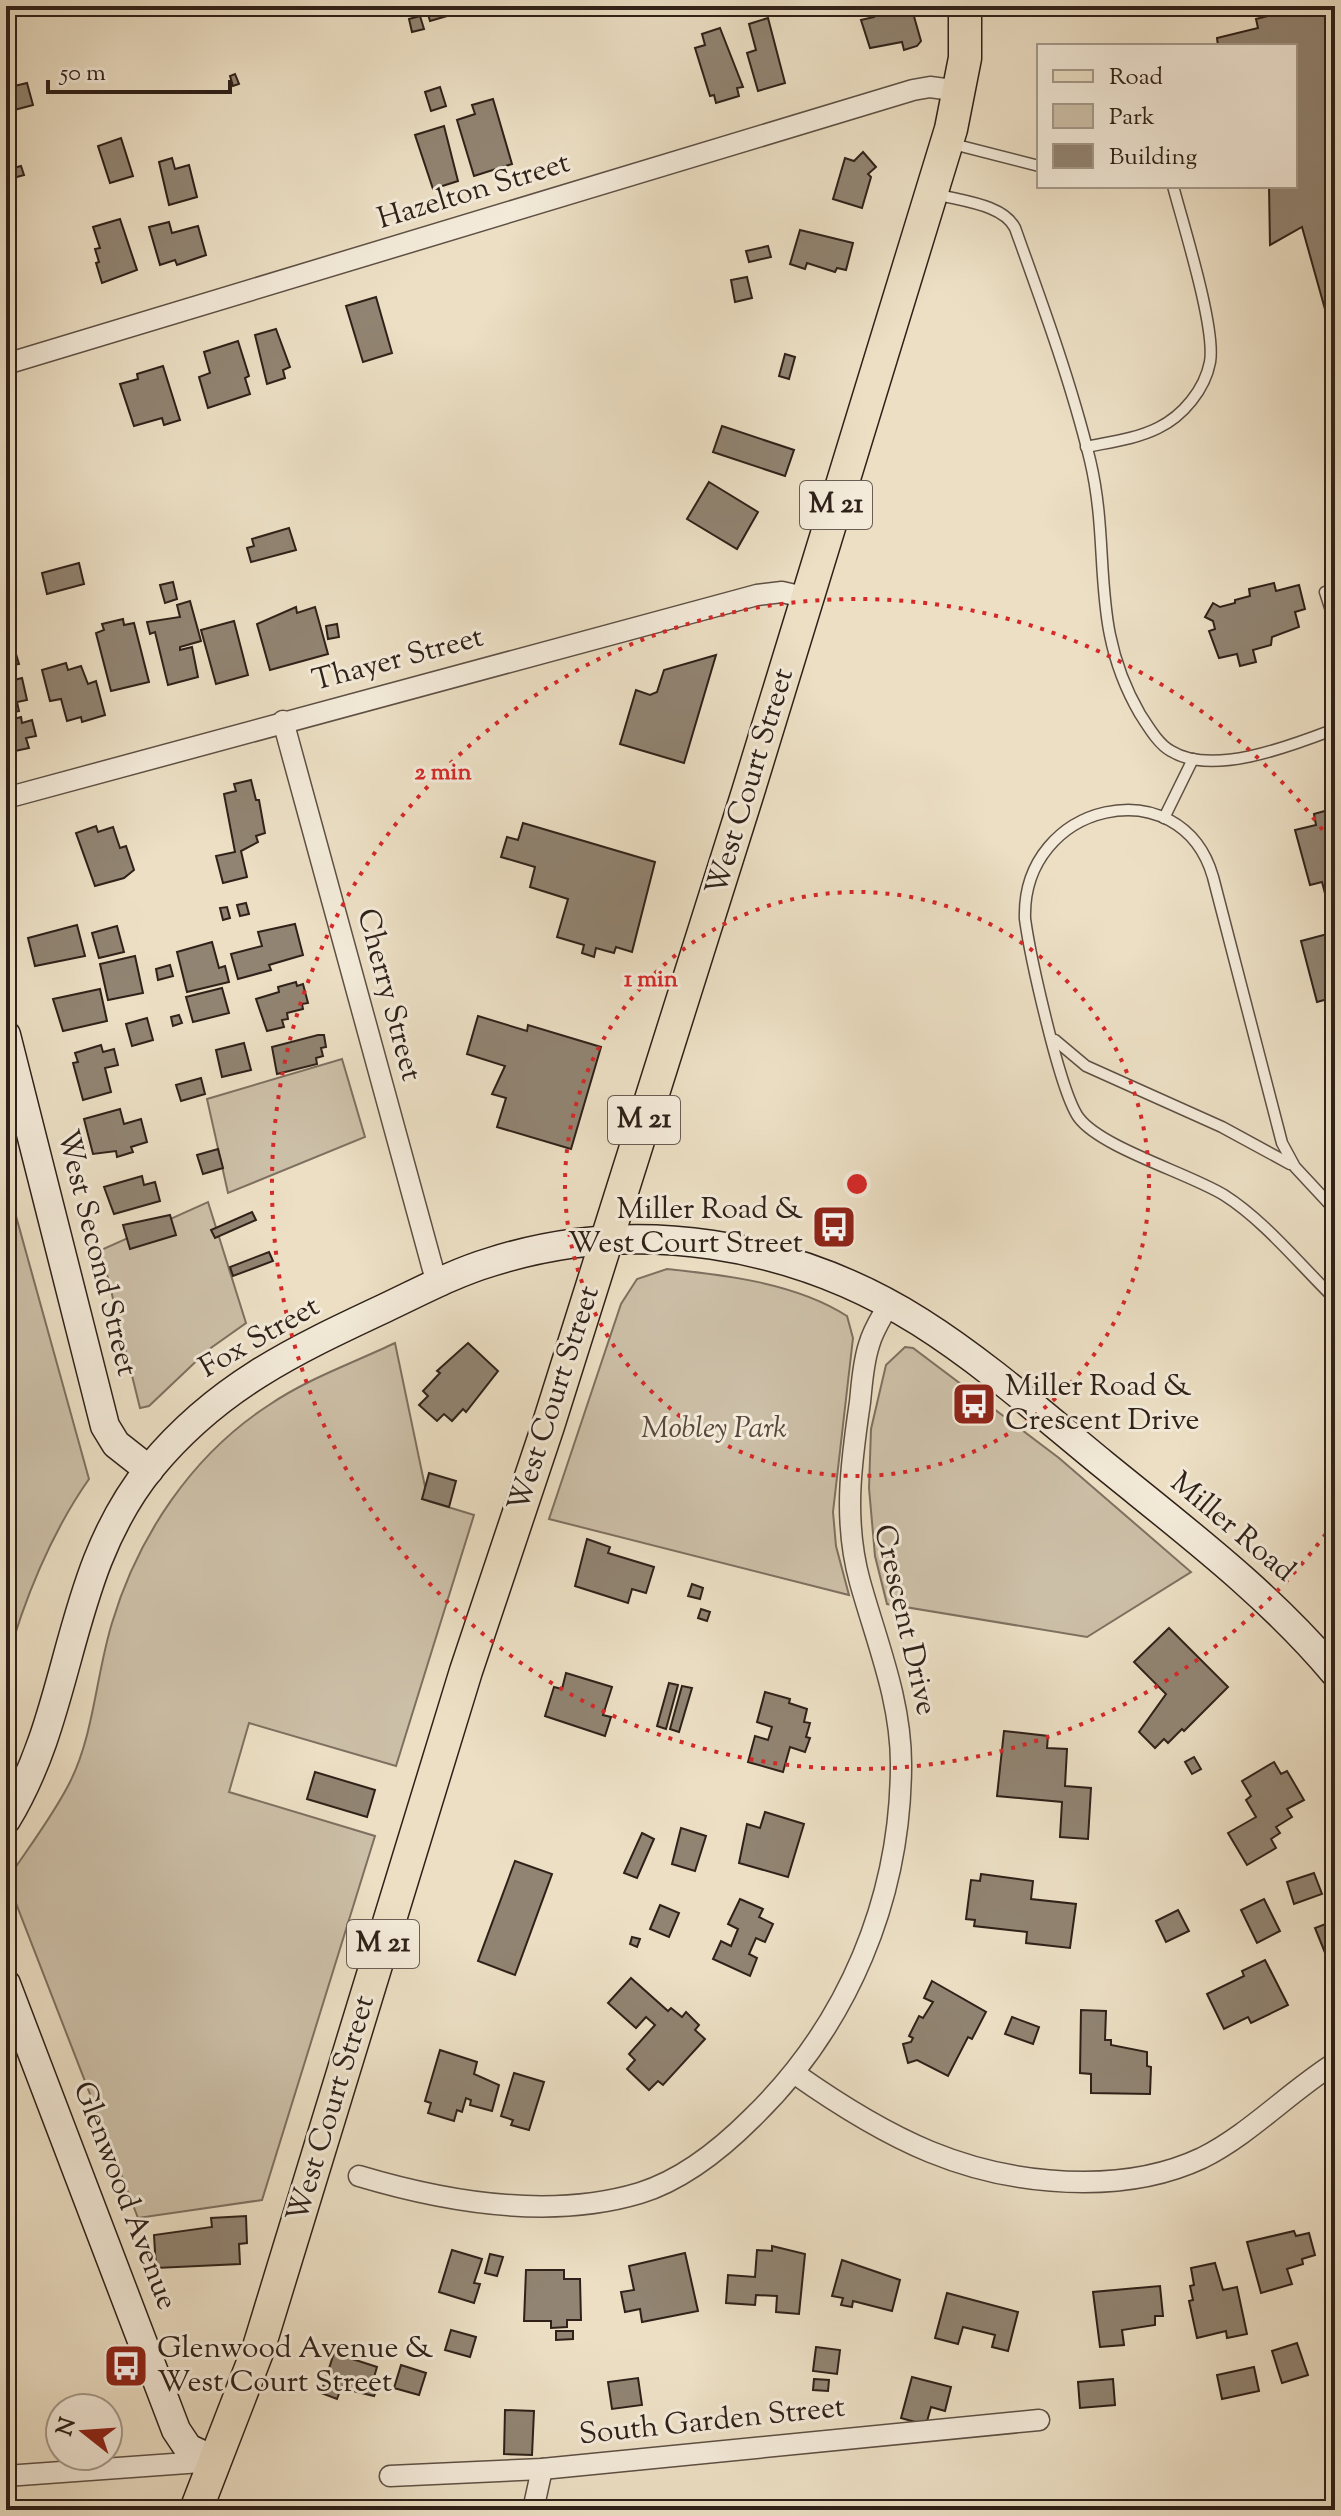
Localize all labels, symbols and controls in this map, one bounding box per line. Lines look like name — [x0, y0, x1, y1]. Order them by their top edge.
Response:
scale bar — [48, 44, 230, 94]
legend — [1037, 44, 1297, 188]
text: 50 m — [58, 57, 106, 91]
text: Road — [1109, 61, 1163, 95]
text: Park — [1109, 101, 1155, 135]
text: Building — [1109, 141, 1198, 175]
street label: Hazelton Street — [373, 142, 575, 242]
road number: M 21 — [800, 481, 872, 529]
street label: Thayer Street — [308, 617, 488, 703]
street label: West Court Street — [696, 663, 806, 901]
text: 2 min — [414, 756, 472, 790]
street label: Cherry Street — [344, 904, 432, 1086]
text: 1 min — [624, 963, 679, 997]
road number: M 21 — [608, 1096, 680, 1144]
street label: West Second Street — [45, 1125, 147, 1381]
centre of rings — [843, 1170, 871, 1198]
place label: Miller Road & West Court Street — [568, 1189, 804, 1266]
bus stop icon: Miller Road & West Court Street — [810, 1203, 858, 1251]
street label: West Court Street — [498, 1281, 612, 1517]
street label: Fox Street — [192, 1286, 328, 1390]
place label: Miller Road & Crescent Drive — [1005, 1366, 1200, 1443]
bus stop icon: Miller Road & Crescent Drive — [950, 1380, 998, 1428]
park label: Mobley Park — [641, 1408, 787, 1451]
street label: Miller Road — [1160, 1463, 1304, 1593]
street label: Crescent Drive — [861, 1520, 947, 1720]
road number: M 21 — [347, 1920, 419, 1968]
street label: West Court Street — [277, 1990, 387, 2228]
street label: Glenwood Avenue — [61, 2076, 187, 2316]
place label: Glenwood Avenue & West Court Street — [157, 2328, 434, 2405]
bus stop icon: Glenwood Avenue & West Court Street — [102, 2342, 150, 2390]
street label: South Garden Street — [577, 2387, 847, 2457]
north arrow — [44, 2392, 124, 2472]
text: N — [50, 2414, 86, 2440]

